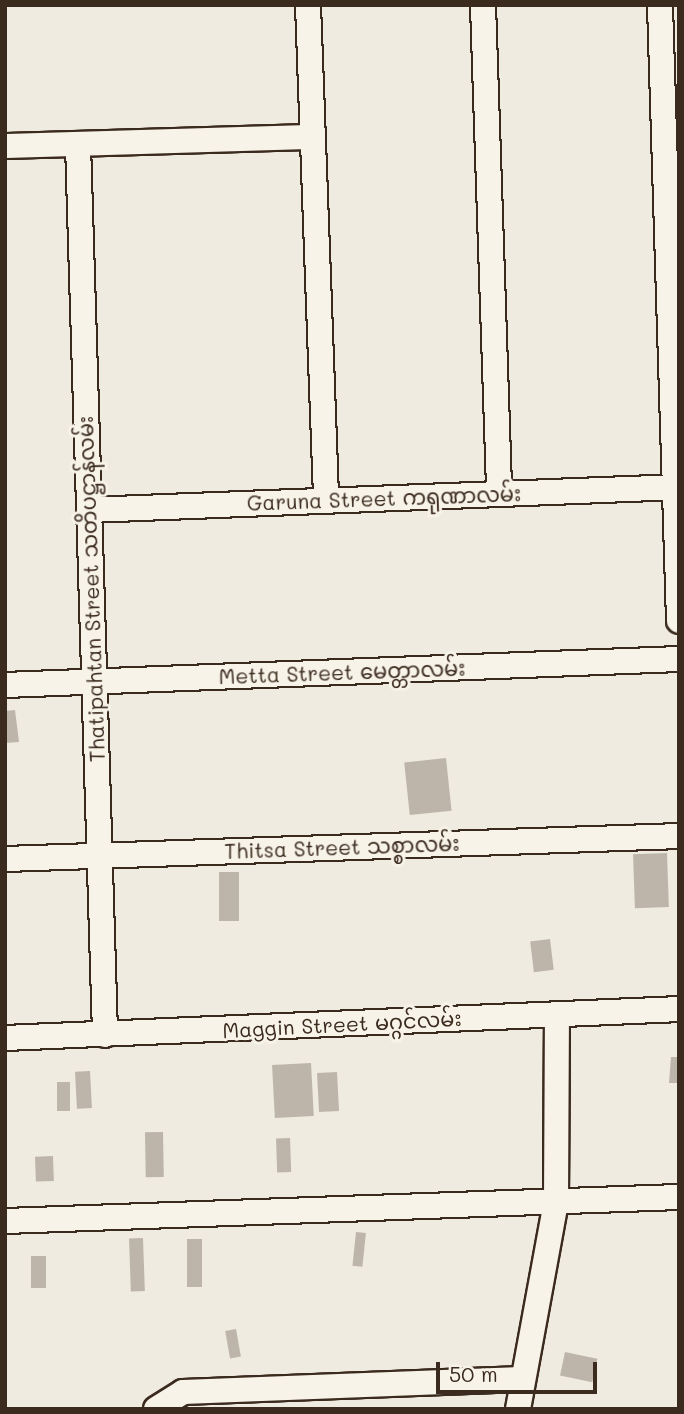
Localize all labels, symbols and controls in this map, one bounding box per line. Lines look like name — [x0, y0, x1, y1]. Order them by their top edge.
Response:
street label: Thatipahtan Street သတိပဋ္ဌာန်လမ်း — [72, 415, 110, 763]
street label: Garuna Street ကရုဏာလမ်း — [246, 481, 522, 515]
street label: Metta Street မေတ္တာလမ်း — [218, 655, 466, 689]
street label: Thitsa Street သစ္စာလမ်း — [224, 830, 460, 864]
street label: Maggin Street မဂ္ဂင်လမ်း — [222, 1005, 462, 1043]
scale bar — [439, 1348, 600, 1392]
text: 50 m — [449, 1360, 498, 1387]

